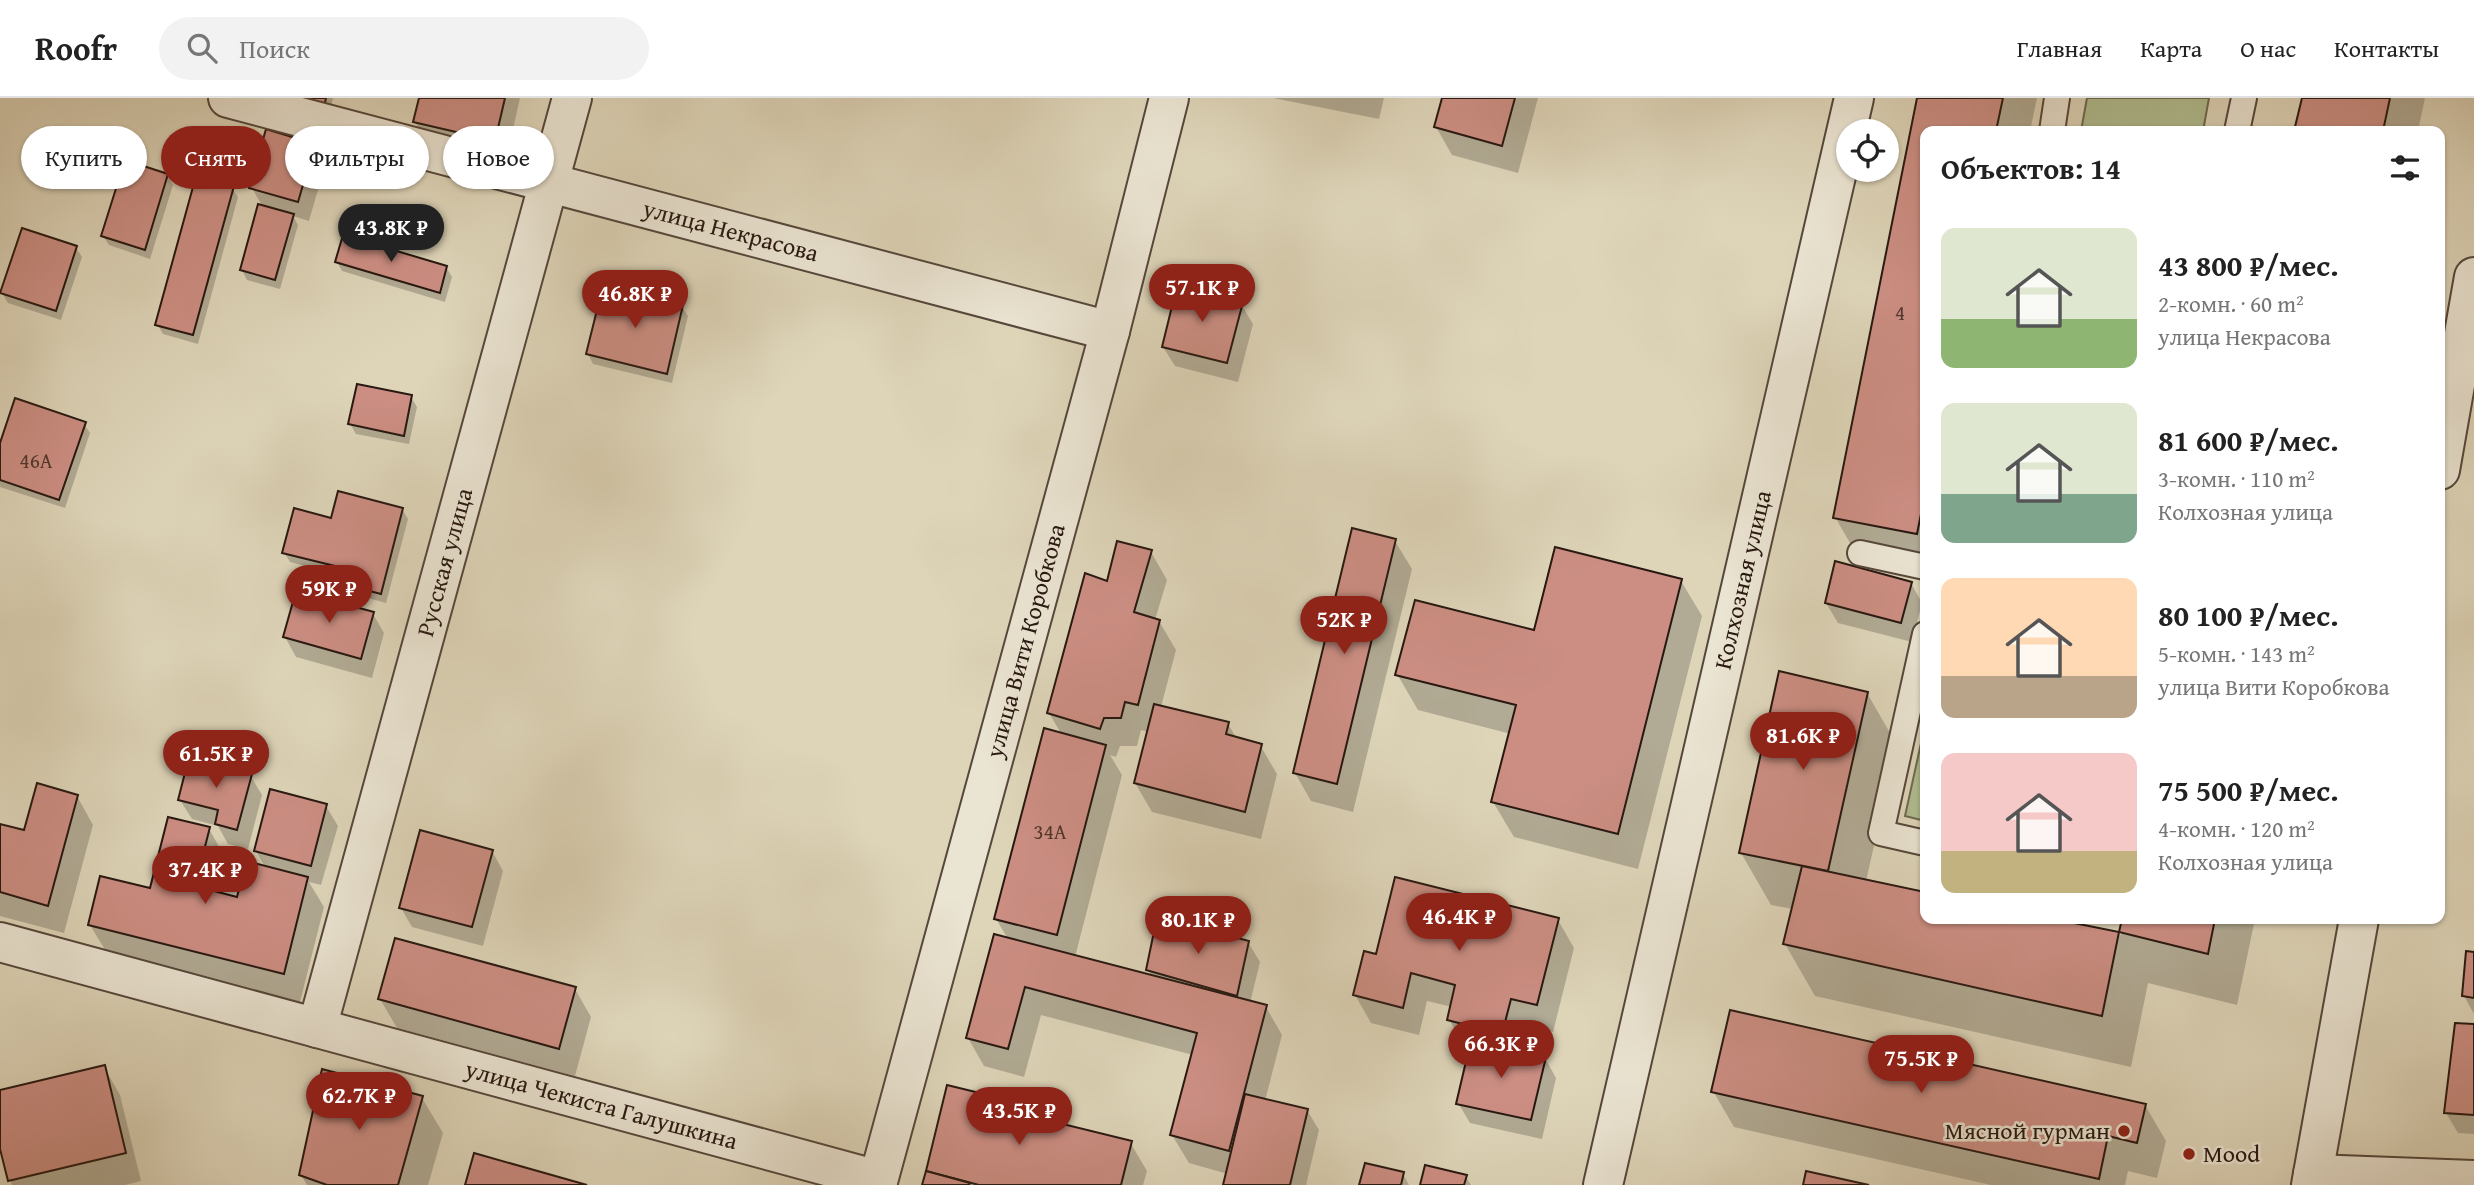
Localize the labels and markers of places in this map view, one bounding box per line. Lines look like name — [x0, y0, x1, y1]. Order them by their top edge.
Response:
pin: 43.8K ₽ — [326, 204, 456, 264]
pin: 57.1K ₽ — [1137, 264, 1267, 324]
pin: 46.8K ₽ — [570, 271, 700, 330]
pin: 59K ₽ — [280, 566, 378, 625]
pin: 52K ₽ — [1295, 596, 1393, 656]
pin: 81.6K ₽ — [1738, 712, 1868, 772]
pin: 61.5K ₽ — [151, 730, 281, 790]
pin: 37.4K ₽ — [140, 846, 270, 906]
pin: 46.4K ₽ — [1394, 894, 1524, 953]
pin: 80.1K ₽ — [1133, 896, 1263, 956]
pin: 66.3K ₽ — [1436, 1020, 1566, 1080]
pin: 75.5K ₽ — [1856, 1035, 1986, 1095]
pin: 62.7K ₽ — [294, 1072, 424, 1132]
pin: 43.5K ₽ — [954, 1088, 1084, 1147]
place label: Мясной гурман — [1945, 1113, 2110, 1148]
marker: Мясной гурман — [2116, 1123, 2132, 1139]
place label: Mood — [2203, 1136, 2260, 1171]
marker: Mood — [2181, 1146, 2197, 1162]

